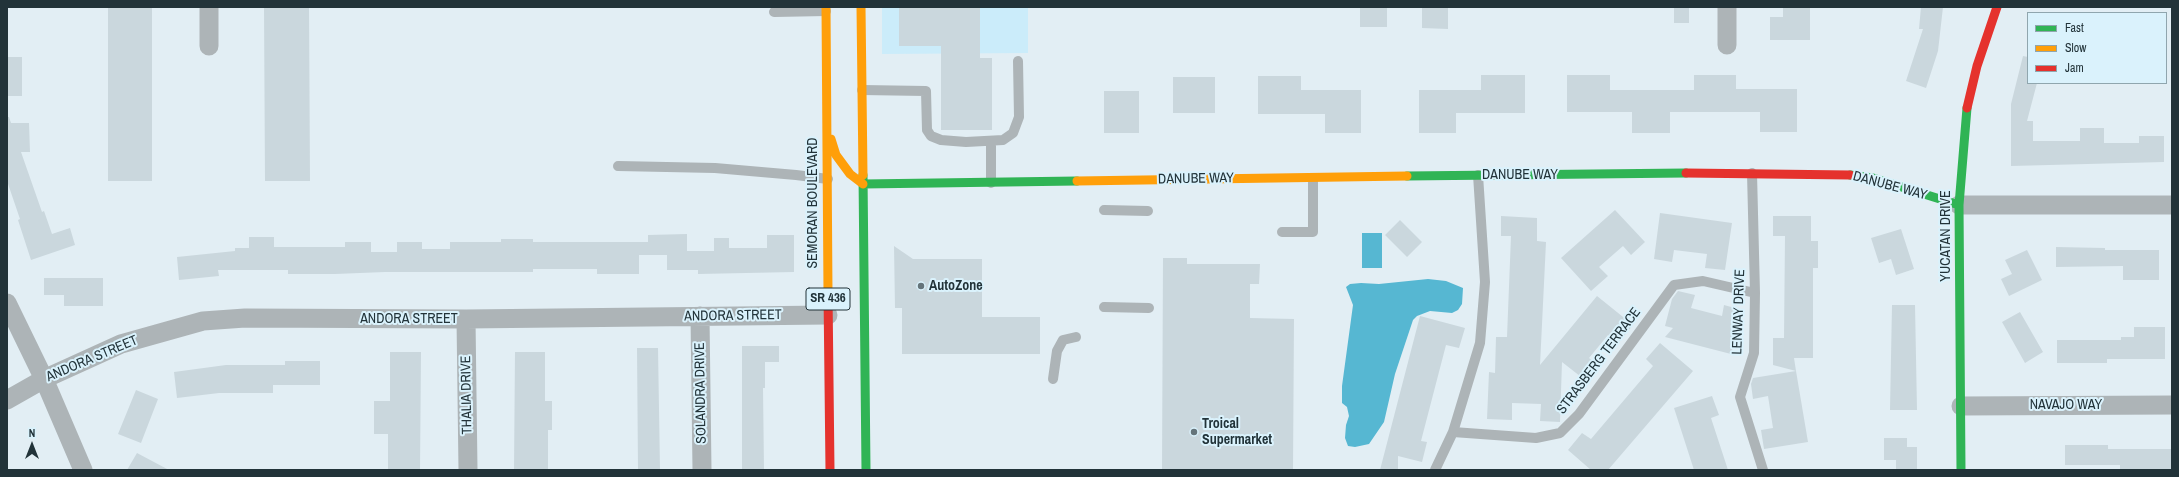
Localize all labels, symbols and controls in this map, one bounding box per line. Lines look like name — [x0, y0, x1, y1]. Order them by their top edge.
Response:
legend — [2027, 12, 2167, 84]
text: Fast — [2065, 20, 2084, 36]
text: Slow — [2065, 40, 2086, 56]
text: Jam — [2065, 60, 2084, 76]
street label: SEMORAN BOULEVARD — [805, 137, 821, 269]
street label: DANUBE WAY — [1482, 167, 1558, 183]
street label: DANUBE WAY — [1851, 168, 1929, 204]
street label: DANUBE WAY — [1158, 170, 1234, 188]
street label: YUCATAN DRIVE — [1938, 190, 1954, 282]
street label: LENWAY DRIVE — [1729, 269, 1749, 355]
place label: AutoZone — [929, 278, 983, 294]
marker: AutoZone — [916, 281, 926, 291]
road number: SR 436 — [806, 288, 850, 310]
street label: STRASBERG TERRACE — [1554, 304, 1644, 418]
street label: ANDORA STREET — [684, 307, 782, 325]
street label: ANDORA STREET — [360, 311, 458, 327]
street label: ANDORA STREET — [44, 332, 140, 386]
street label: SOLANDRA DRIVE — [692, 342, 710, 444]
street label: THALIA DRIVE — [458, 356, 476, 434]
street label: NAVAJO WAY — [2030, 397, 2102, 413]
place label: Troical Supermarket — [1202, 416, 1272, 448]
north arrow — [12, 425, 52, 465]
text: N — [29, 426, 35, 440]
marker: Troical Supermarket — [1189, 427, 1199, 437]

